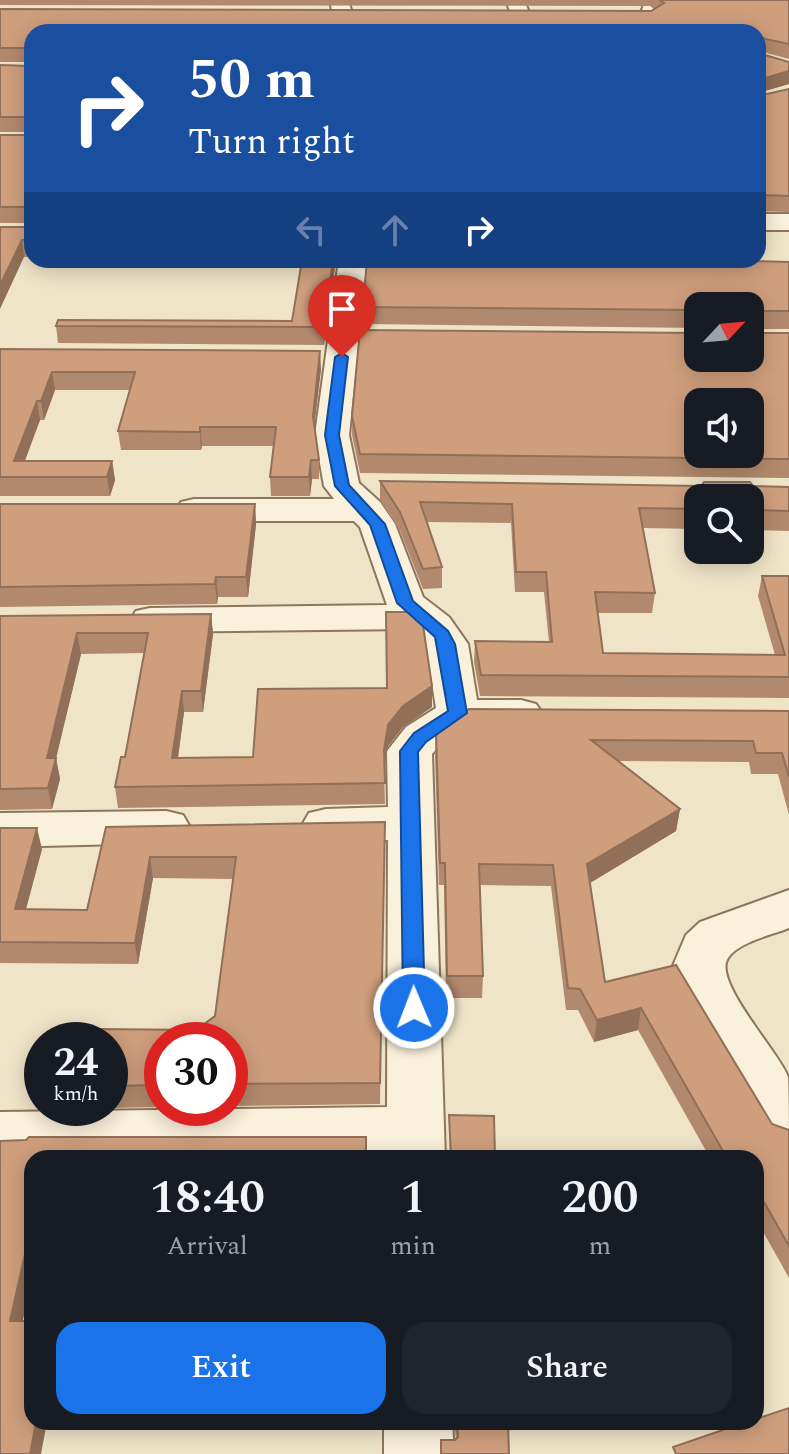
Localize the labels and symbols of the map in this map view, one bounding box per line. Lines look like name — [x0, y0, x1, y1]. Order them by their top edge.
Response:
pin — [308, 275, 376, 357]
north arrow — [684, 292, 764, 372]
position arrow — [372, 966, 456, 1050]
speed limit sign: 30 — [144, 1022, 248, 1126]

